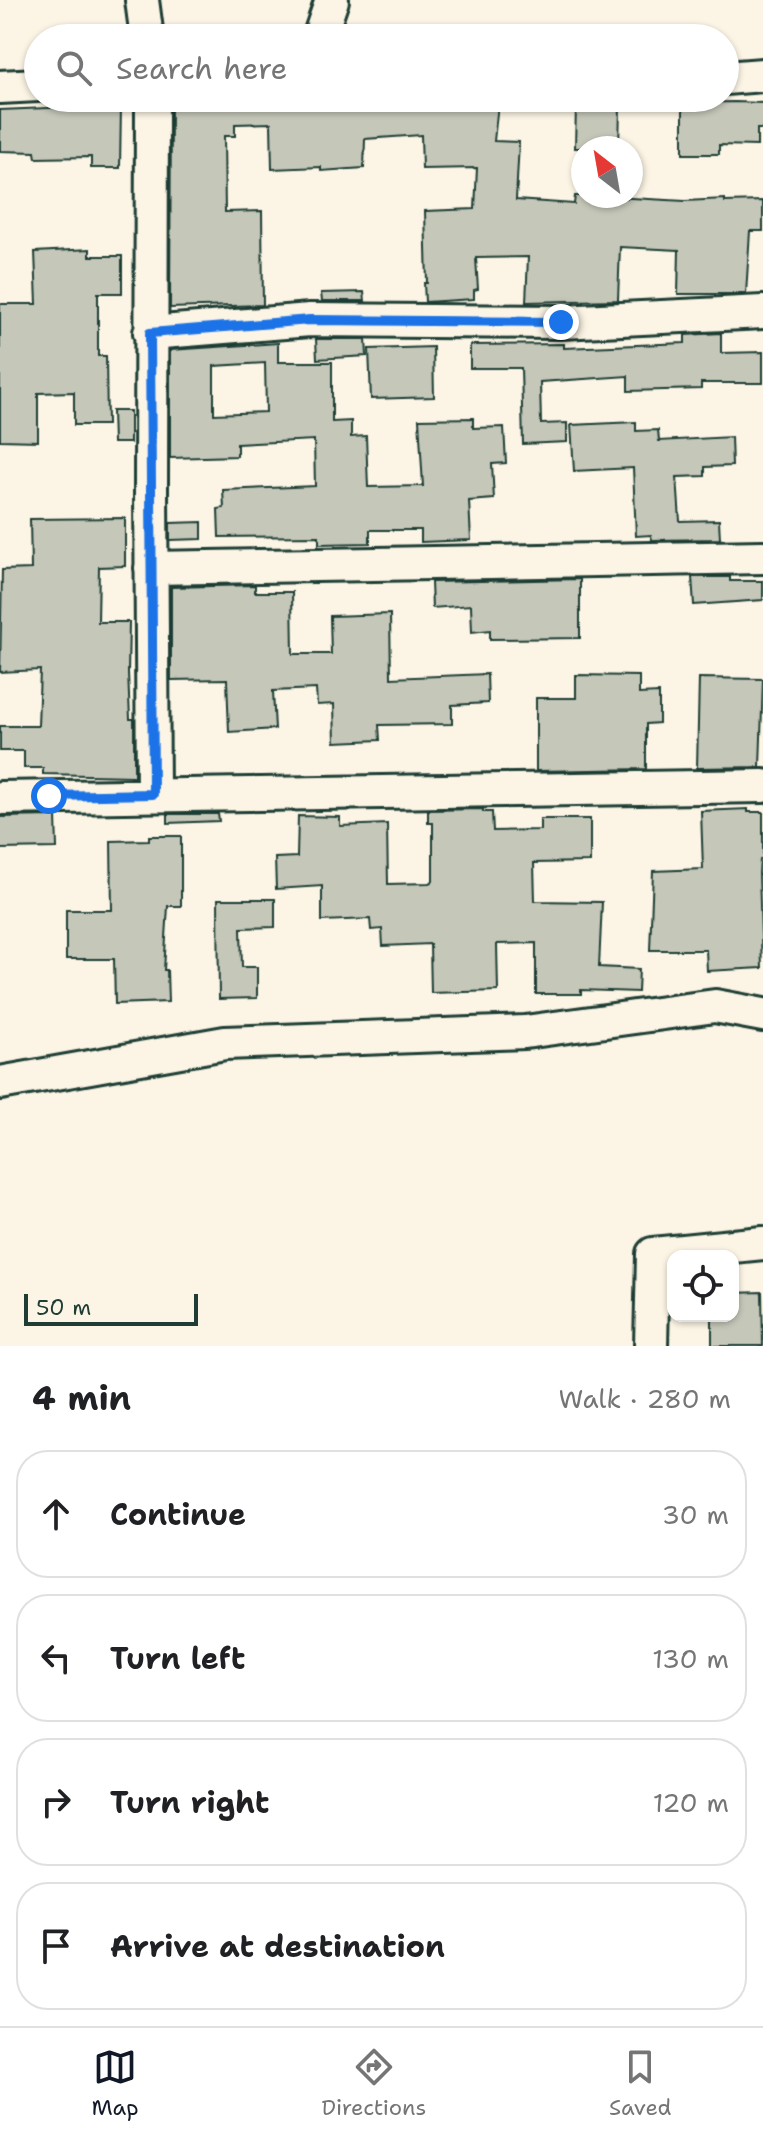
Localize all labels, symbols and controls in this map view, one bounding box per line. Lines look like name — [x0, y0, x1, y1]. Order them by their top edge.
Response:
search box — [24, 24, 739, 112]
icon: search — [52, 46, 96, 90]
text: Search here — [116, 48, 287, 89]
north arrow — [571, 136, 643, 208]
route end — [543, 304, 579, 340]
route start — [31, 778, 67, 814]
map controls — [667, 1250, 739, 1322]
button: locate — [667, 1250, 739, 1322]
scale bar — [24, 1290, 198, 1326]
text: 50 m — [36, 1293, 91, 1322]
text: 4 min — [32, 1375, 131, 1421]
text: Walk · 280 m — [559, 1381, 731, 1416]
icon: ahead — [34, 1492, 78, 1536]
text: Continue — [110, 1494, 246, 1535]
text: 30 m — [662, 1497, 729, 1532]
icon: left — [34, 1636, 78, 1680]
text: Turn left — [110, 1638, 245, 1679]
text: 130 m — [652, 1641, 729, 1676]
icon: right — [34, 1780, 78, 1824]
text: Turn right — [110, 1782, 269, 1823]
text: 120 m — [653, 1785, 729, 1820]
icon: arrive — [34, 1924, 78, 1968]
text: Arrive at destination — [110, 1926, 445, 1967]
tab: Map — [91, 2045, 139, 2122]
tab: Directions — [321, 2045, 426, 2122]
tab: Saved — [609, 2045, 672, 2122]

